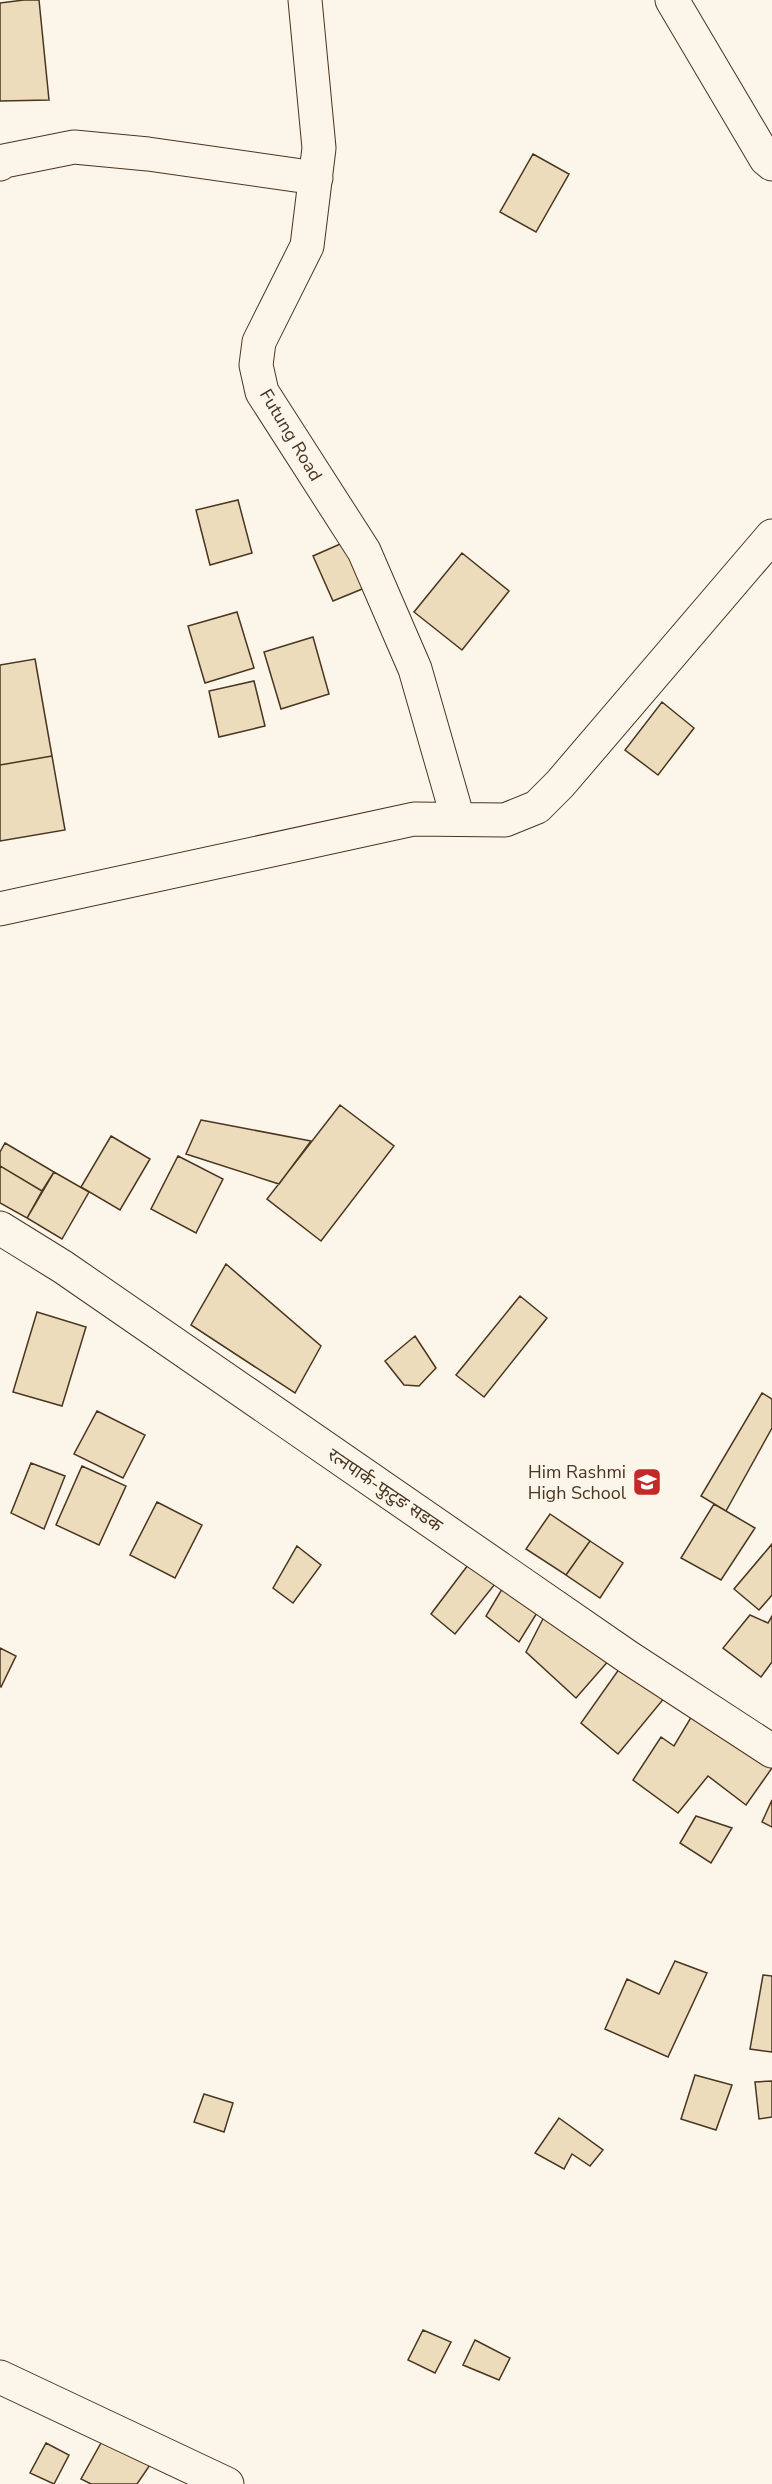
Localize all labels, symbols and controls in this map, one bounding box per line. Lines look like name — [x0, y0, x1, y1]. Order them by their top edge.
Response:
street label: Futung Road — [254, 384, 328, 486]
street label: रत्नपार्क-फुटुङ सडक — [323, 1443, 448, 1538]
place label: Him Rashmi High School — [528, 1460, 627, 1505]
school or university icon: Him Rashmi High School — [631, 1466, 663, 1498]

